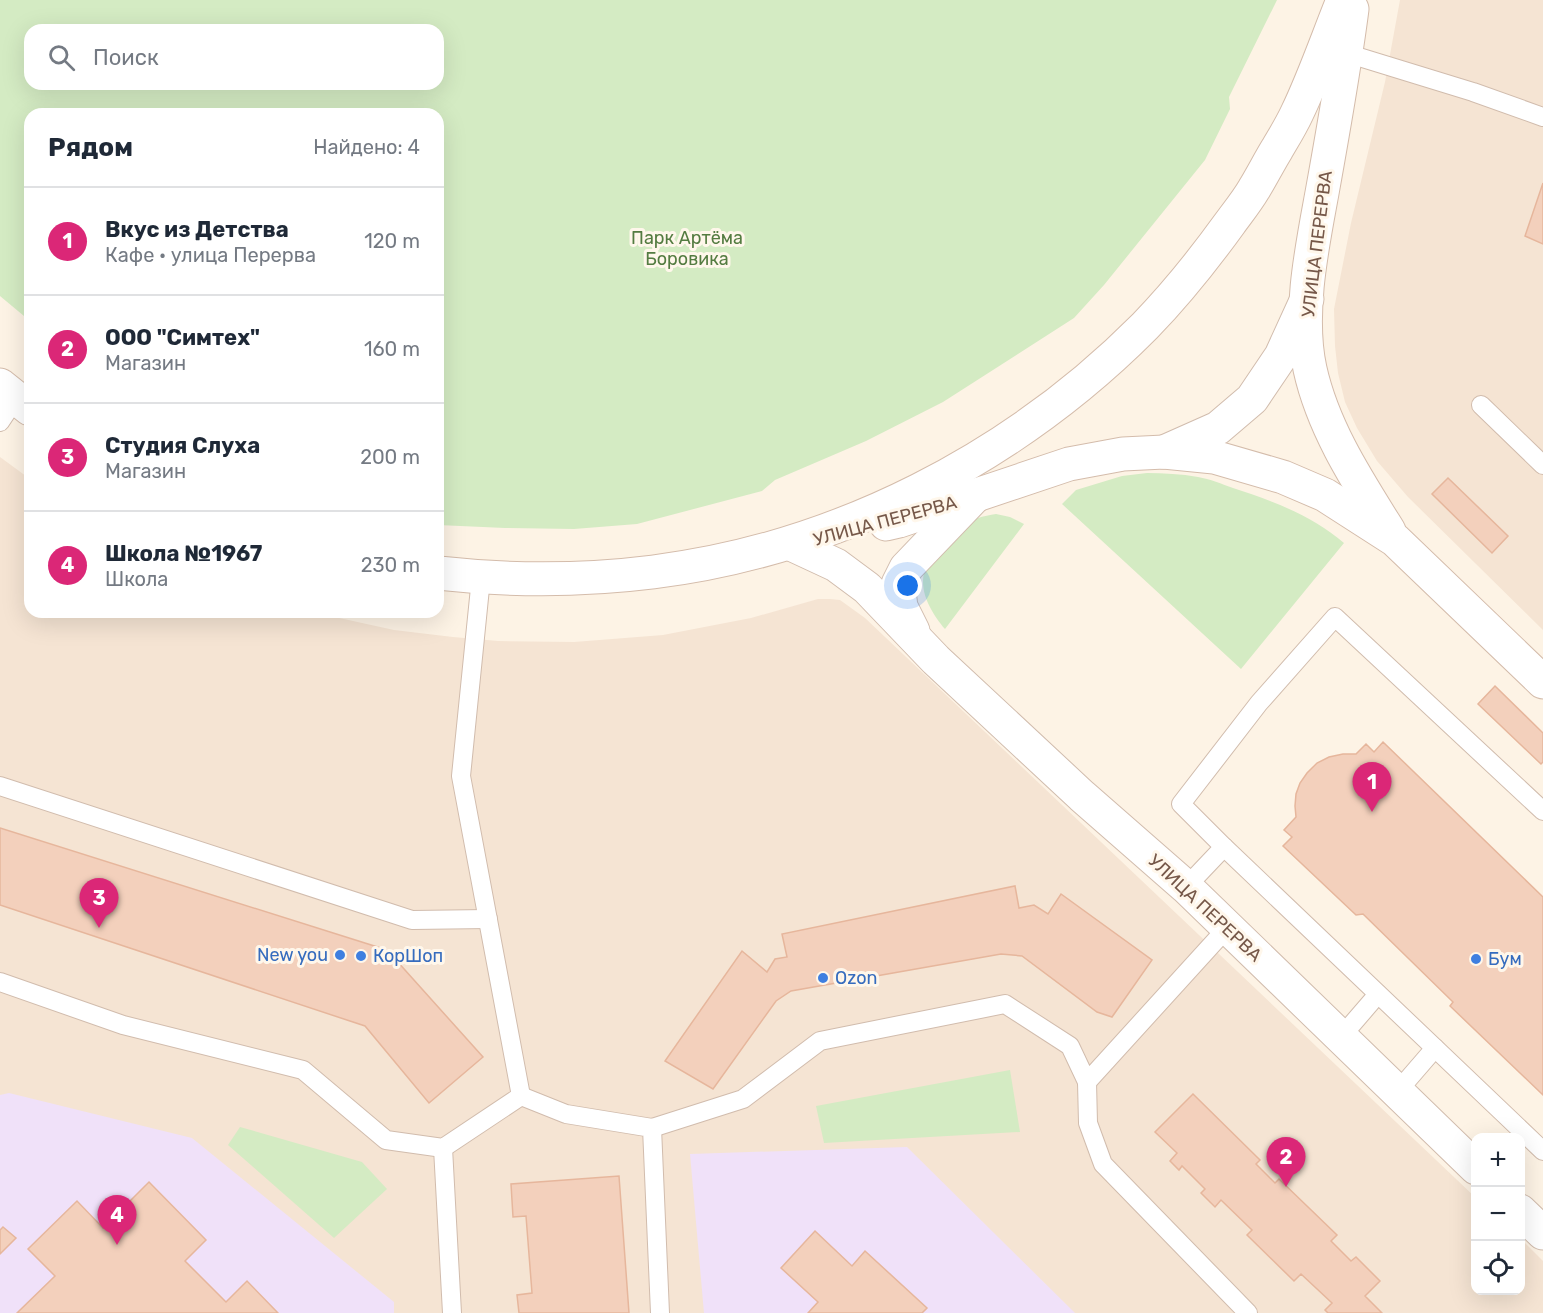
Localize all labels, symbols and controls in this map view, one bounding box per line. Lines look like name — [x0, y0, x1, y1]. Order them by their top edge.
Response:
search box — [24, 24, 444, 90]
icon: search — [45, 41, 78, 74]
text: Поиск — [93, 44, 159, 71]
text: Рядом — [48, 132, 133, 163]
text: Найдено: 4 — [313, 135, 420, 159]
street label: УЛИЦА ПЕРЕРВА — [1297, 169, 1337, 319]
text: Вкус из Детства — [105, 216, 289, 243]
park label: Парк Артёма Боровика — [631, 227, 743, 270]
text: 1 — [63, 229, 72, 253]
text: 120 m — [364, 229, 420, 253]
text: Кафе · улица Перерва — [105, 243, 316, 267]
text: ООО "Симтех" — [105, 324, 260, 351]
text: 2 — [61, 337, 74, 361]
text: 160 m — [364, 337, 420, 361]
text: Магазин — [105, 351, 186, 375]
text: Студия Слуха — [105, 432, 260, 459]
text: 3 — [61, 445, 74, 469]
text: 200 m — [360, 445, 420, 469]
text: Магазин — [105, 459, 186, 483]
street label: УЛИЦА ПЕРЕРВА — [811, 491, 959, 551]
text: Школа №1967 — [105, 540, 262, 567]
text: 4 — [61, 553, 74, 577]
text: 230 m — [361, 553, 420, 577]
text: Школа — [105, 567, 168, 591]
your location — [893, 571, 922, 600]
pin: 1 — [1352, 762, 1392, 812]
street label: УЛИЦА ПЕРЕРВА — [1144, 850, 1266, 966]
pin: 3 — [80, 878, 118, 928]
place label: New you — [257, 944, 328, 966]
place label: КорШоп — [373, 945, 443, 967]
marker: New you — [333, 948, 347, 962]
place label: Бум — [1488, 948, 1522, 970]
marker: КорШоп — [354, 949, 368, 963]
marker: Бум — [1469, 952, 1483, 966]
place label: Ozon — [835, 967, 877, 989]
marker: Ozon — [816, 971, 830, 985]
map controls — [1471, 1133, 1525, 1295]
button: + — [1471, 1133, 1525, 1187]
pin: 2 — [1266, 1138, 1306, 1187]
button: − — [1471, 1187, 1525, 1241]
pin: 4 — [98, 1196, 136, 1245]
button: locate — [1471, 1241, 1525, 1295]

